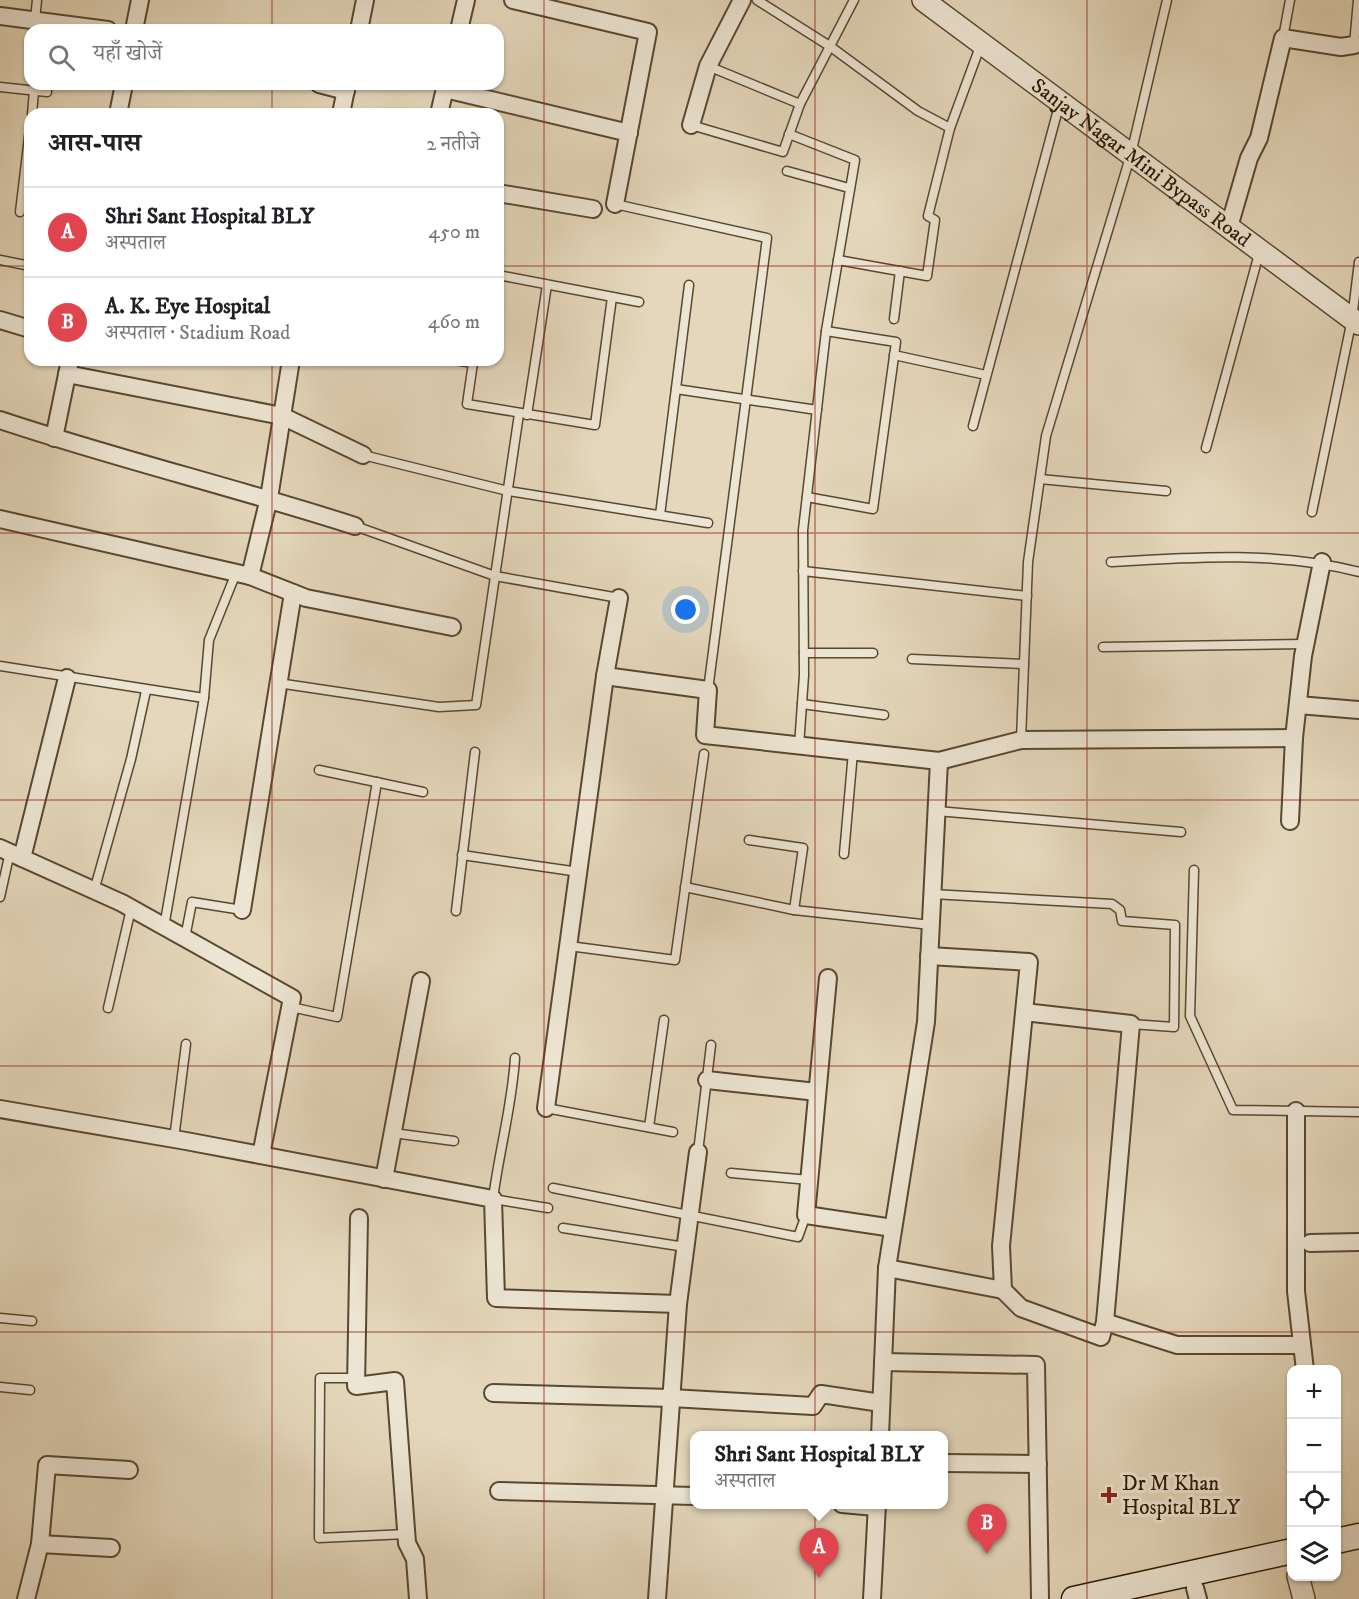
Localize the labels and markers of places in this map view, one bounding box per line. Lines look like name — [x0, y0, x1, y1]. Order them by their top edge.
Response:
place label: Dr M Khan Hospital BLY — [1122, 1471, 1241, 1521]
marker: Dr M Khan Hospital BLY — [1100, 1486, 1118, 1504]
pin: B — [968, 1504, 1006, 1554]
pin: A — [800, 1528, 838, 1578]

